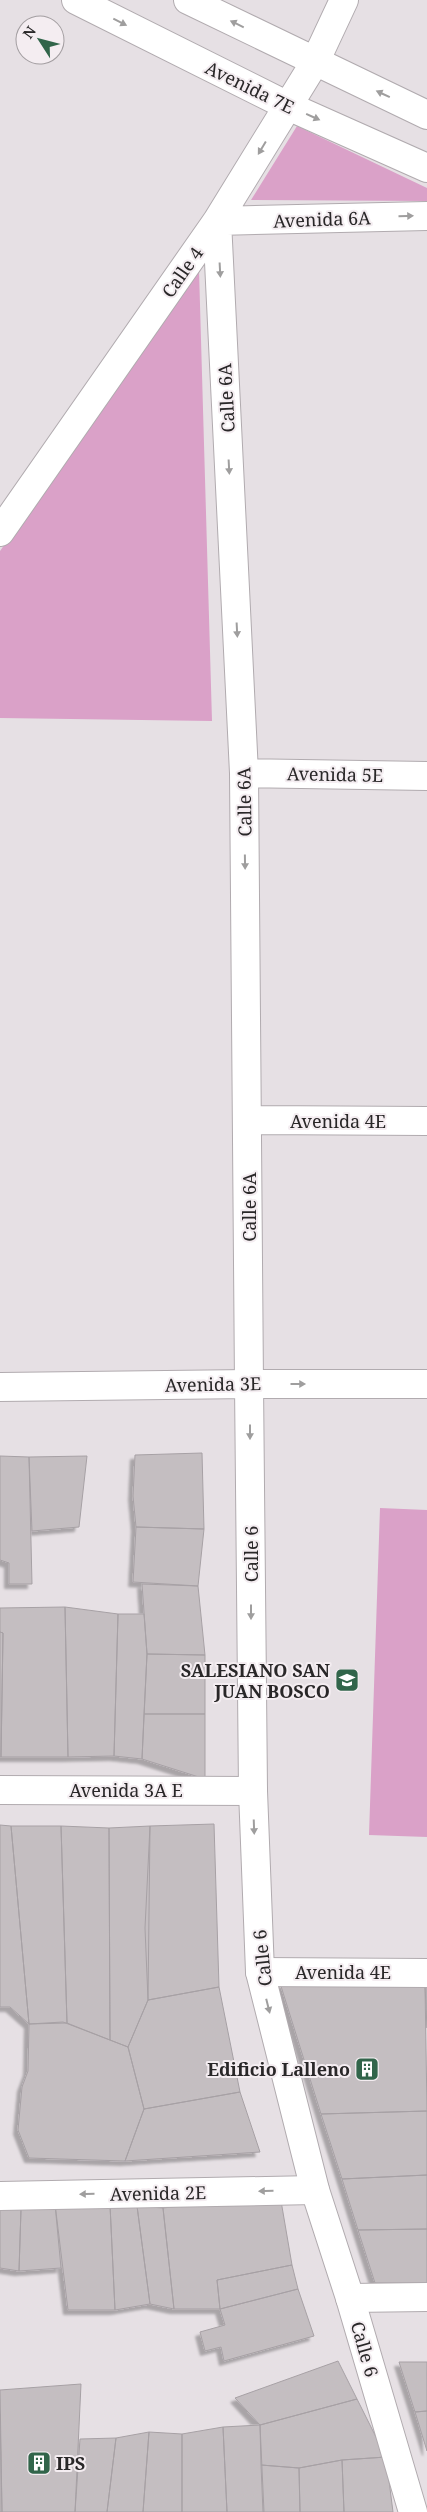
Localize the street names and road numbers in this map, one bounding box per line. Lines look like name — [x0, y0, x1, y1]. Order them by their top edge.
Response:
street label: Avenida 7E — [202, 55, 298, 119]
street label: Avenida 6A — [273, 205, 372, 233]
street label: Calle 4 — [156, 242, 208, 302]
street label: Calle 6A — [212, 362, 240, 433]
street label: Avenida 5E — [287, 761, 383, 787]
street label: Calle 6A — [231, 767, 257, 837]
street label: Avenida 4E — [290, 1109, 386, 1133]
street label: Calle 6A — [237, 1172, 261, 1242]
street label: Avenida 3E — [165, 1371, 261, 1397]
street label: Calle 6 — [239, 1526, 263, 1582]
street label: Avenida 3A E — [69, 1778, 183, 1802]
street label: Calle 6 — [247, 1929, 277, 1987]
street label: Avenida 4E — [295, 1960, 391, 1984]
street label: Avenida 2E — [110, 2180, 206, 2206]
street label: Calle 6 — [346, 2318, 384, 2380]

